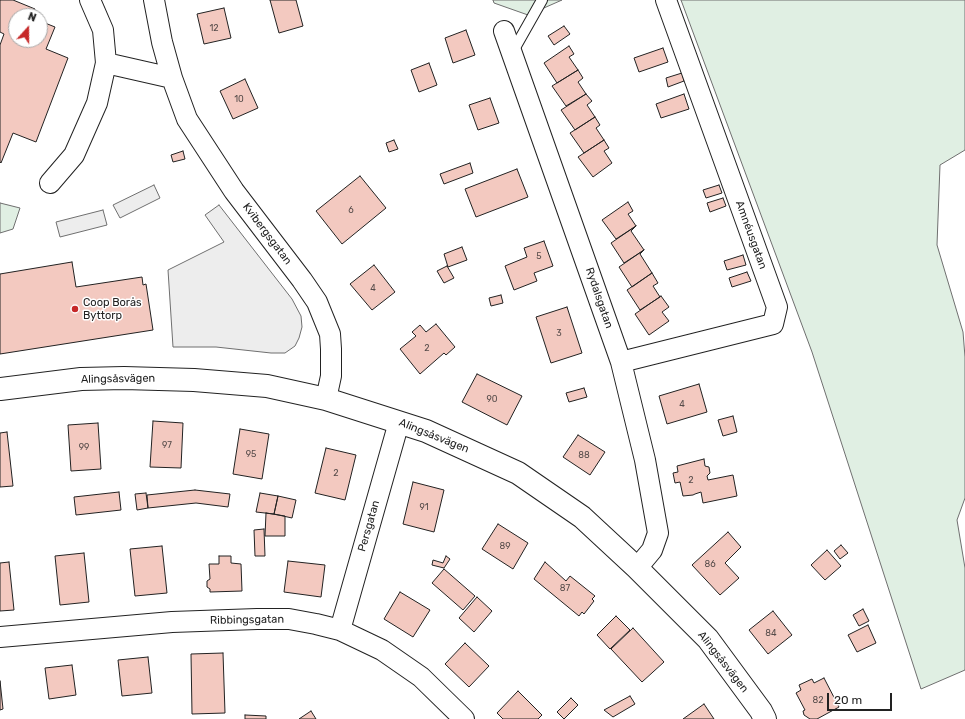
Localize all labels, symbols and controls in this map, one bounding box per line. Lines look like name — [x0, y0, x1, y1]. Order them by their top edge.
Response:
north arrow — [8, 8, 48, 48]
text: N — [26, 10, 38, 25]
house number: 12 — [209, 23, 219, 33]
house number: 10 — [234, 94, 244, 104]
street label: Amnéusgatan — [733, 199, 769, 271]
street label: Kvibergsgatan — [240, 201, 294, 267]
house number: 6 — [348, 205, 354, 215]
house number: 5 — [536, 251, 542, 261]
street label: Rydalsgatan — [582, 266, 616, 330]
house number: 4 — [370, 283, 376, 293]
place label: Coop Borås Byttorp — [83, 296, 142, 322]
marker: Coop Borås Byttorp — [70, 304, 80, 314]
house number: 3 — [556, 328, 562, 338]
house number: 2 — [424, 343, 430, 353]
street label: Alingsåsvägen — [81, 372, 155, 386]
house number: 90 — [486, 394, 498, 404]
house number: 4 — [679, 399, 685, 409]
street label: Alingsåsvägen — [397, 416, 471, 456]
house number: 97 — [162, 440, 172, 450]
house number: 99 — [79, 442, 89, 452]
house number: 95 — [246, 449, 256, 459]
house number: 88 — [578, 450, 590, 460]
house number: 2 — [333, 468, 339, 478]
house number: 2 — [688, 475, 694, 485]
street label: Persgatan — [355, 499, 383, 553]
house number: 91 — [419, 502, 429, 512]
house number: 89 — [499, 541, 511, 551]
house number: 86 — [704, 559, 716, 569]
house number: 87 — [560, 583, 570, 593]
street label: Ribbingsgatan — [210, 613, 284, 627]
house number: 84 — [765, 628, 777, 638]
street label: Alingsåsvägen — [695, 629, 751, 695]
scale bar — [829, 685, 894, 711]
text: 20 m — [834, 693, 862, 707]
house number: 82 — [812, 695, 824, 705]

